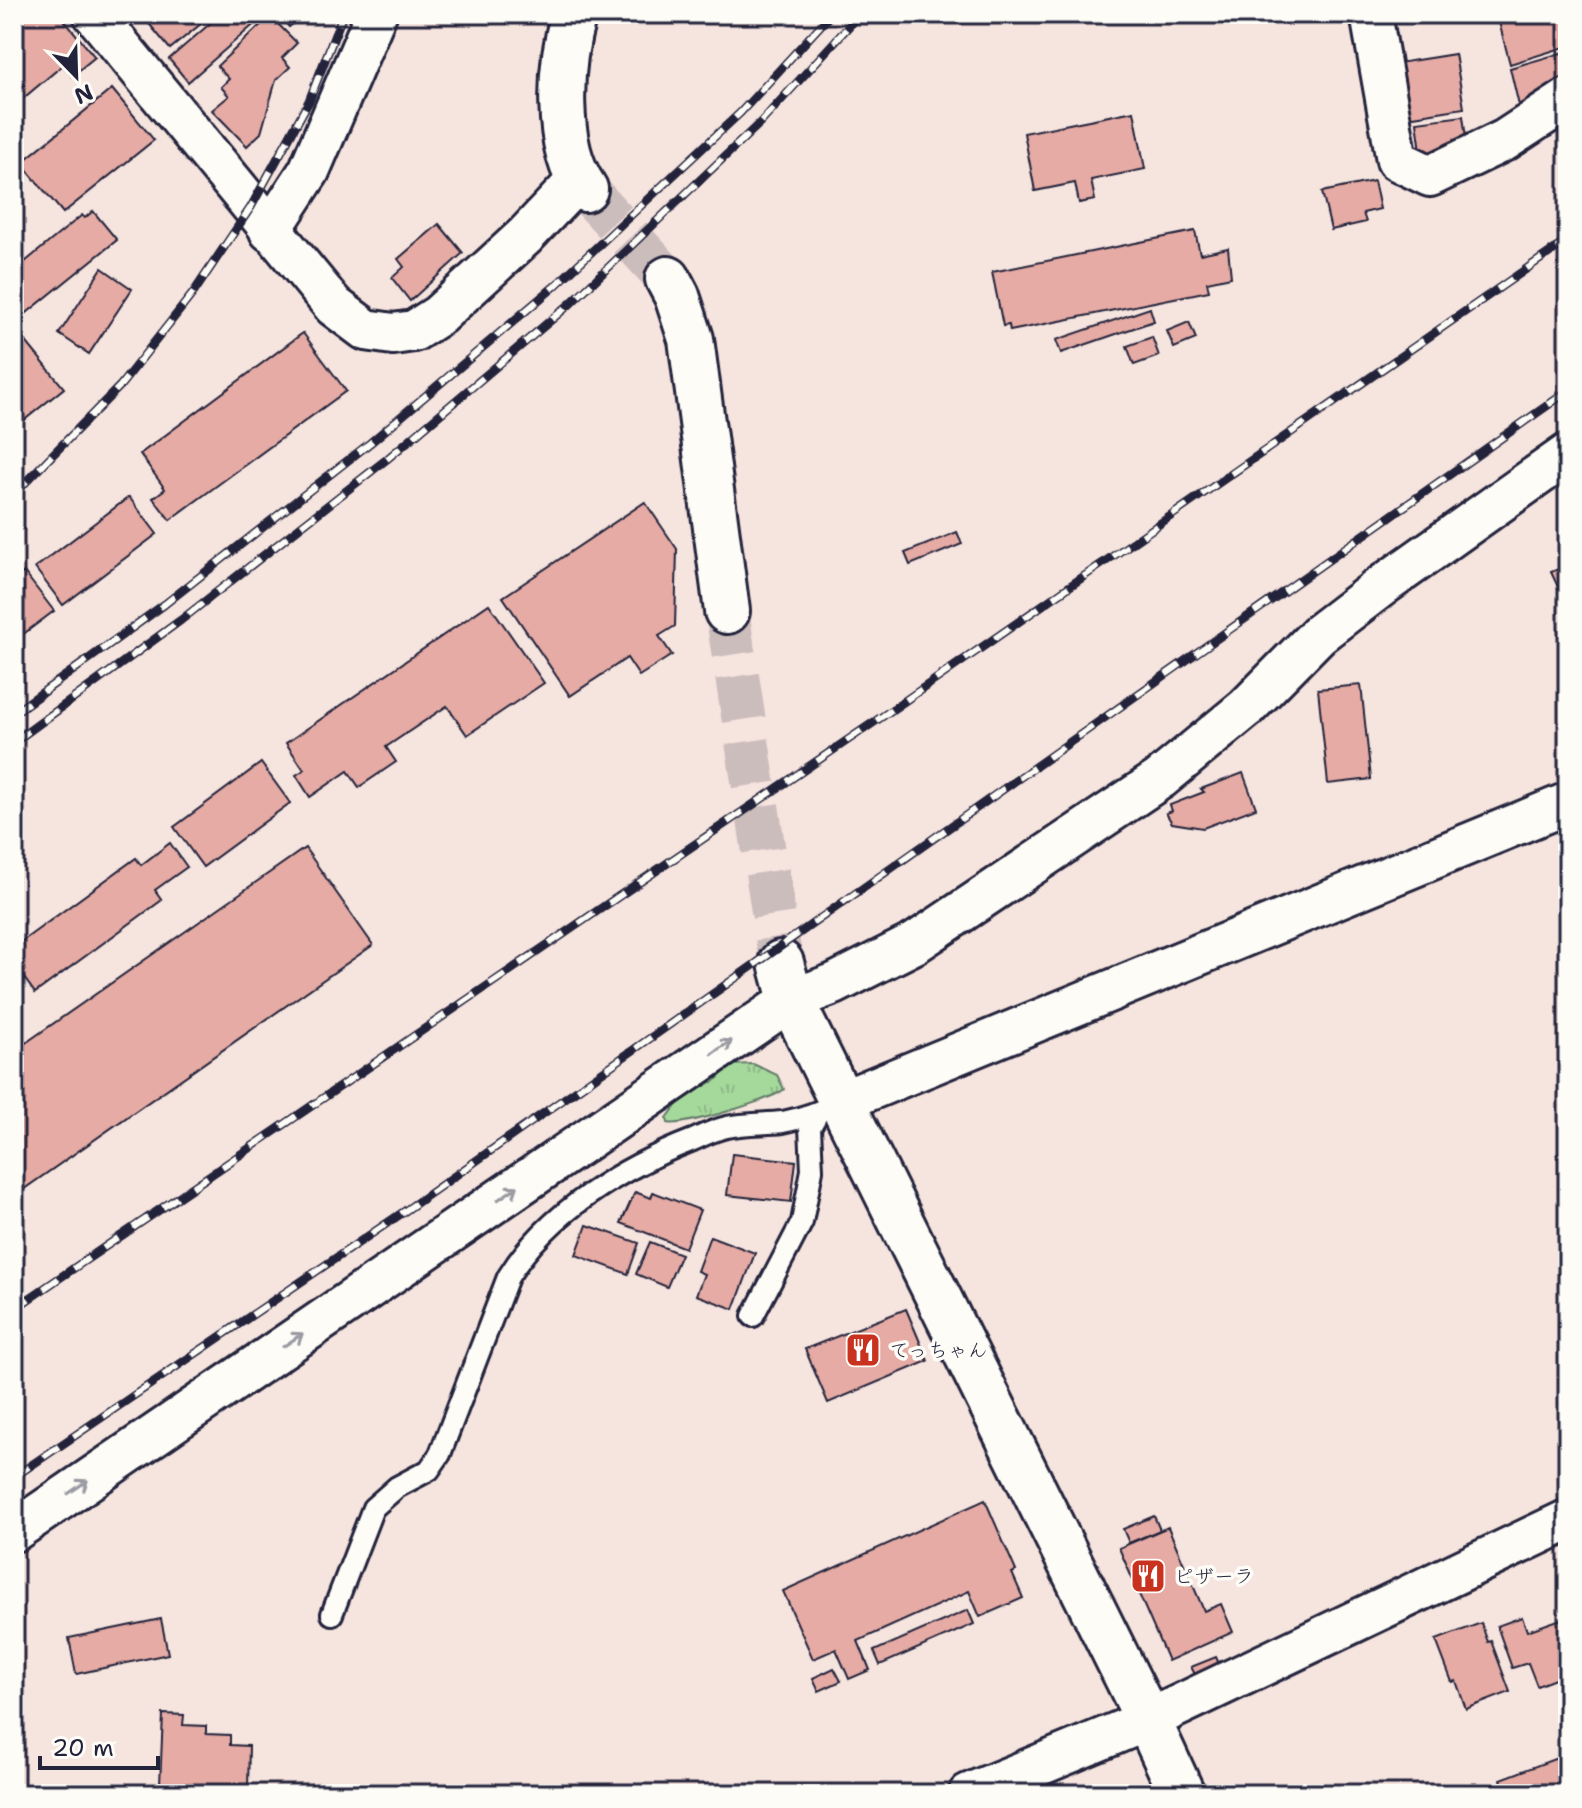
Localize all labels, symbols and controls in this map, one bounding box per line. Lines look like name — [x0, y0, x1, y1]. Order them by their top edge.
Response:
north arrow — [36, 36, 116, 116]
text: N — [70, 77, 97, 111]
one-way arrow — [711, 1039, 733, 1055]
one-way arrow — [496, 1185, 518, 1202]
restaurant icon: てっちゃん — [844, 1331, 882, 1369]
one-way arrow — [281, 1332, 304, 1348]
place label: てっちゃん — [889, 1337, 988, 1363]
one-way arrow — [67, 1479, 89, 1495]
restaurant icon: ピザーラ — [1129, 1557, 1167, 1595]
place label: ピザーラ — [1174, 1563, 1254, 1589]
scale bar — [40, 1720, 158, 1770]
text: 20 m — [52, 1732, 114, 1764]

